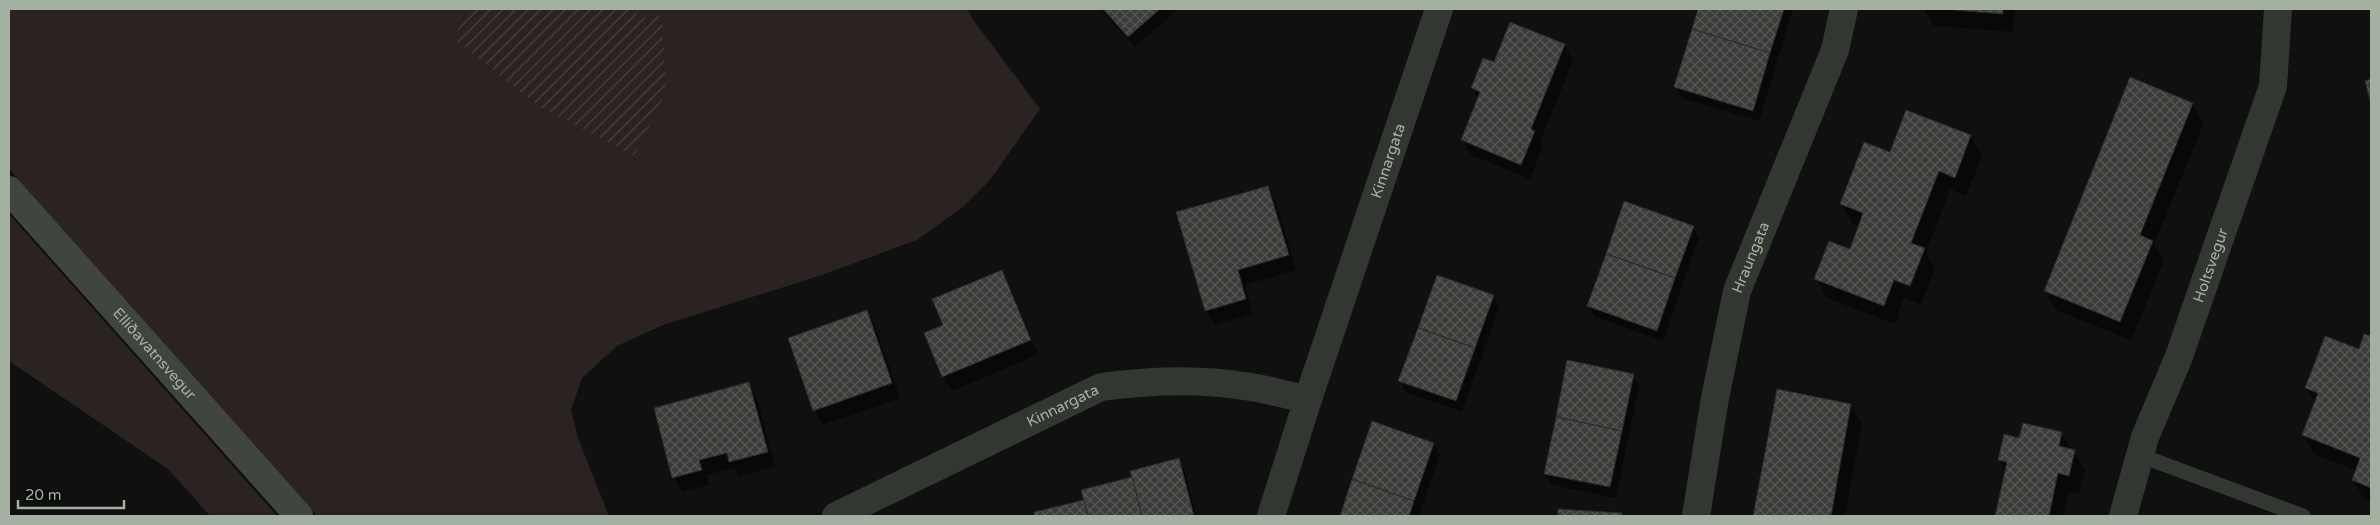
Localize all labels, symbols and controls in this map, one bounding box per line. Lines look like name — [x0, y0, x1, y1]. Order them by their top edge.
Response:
street label: Kinnargata — [1367, 121, 1409, 201]
street label: Hraungata — [1728, 219, 1773, 296]
street label: Holtsvegur — [2189, 225, 2232, 305]
street label: Elliðavatnsvegur — [109, 304, 200, 403]
street label: Kinnargata — [1024, 381, 1102, 431]
scale bar — [18, 478, 124, 510]
text: 20 m — [25, 486, 62, 504]

